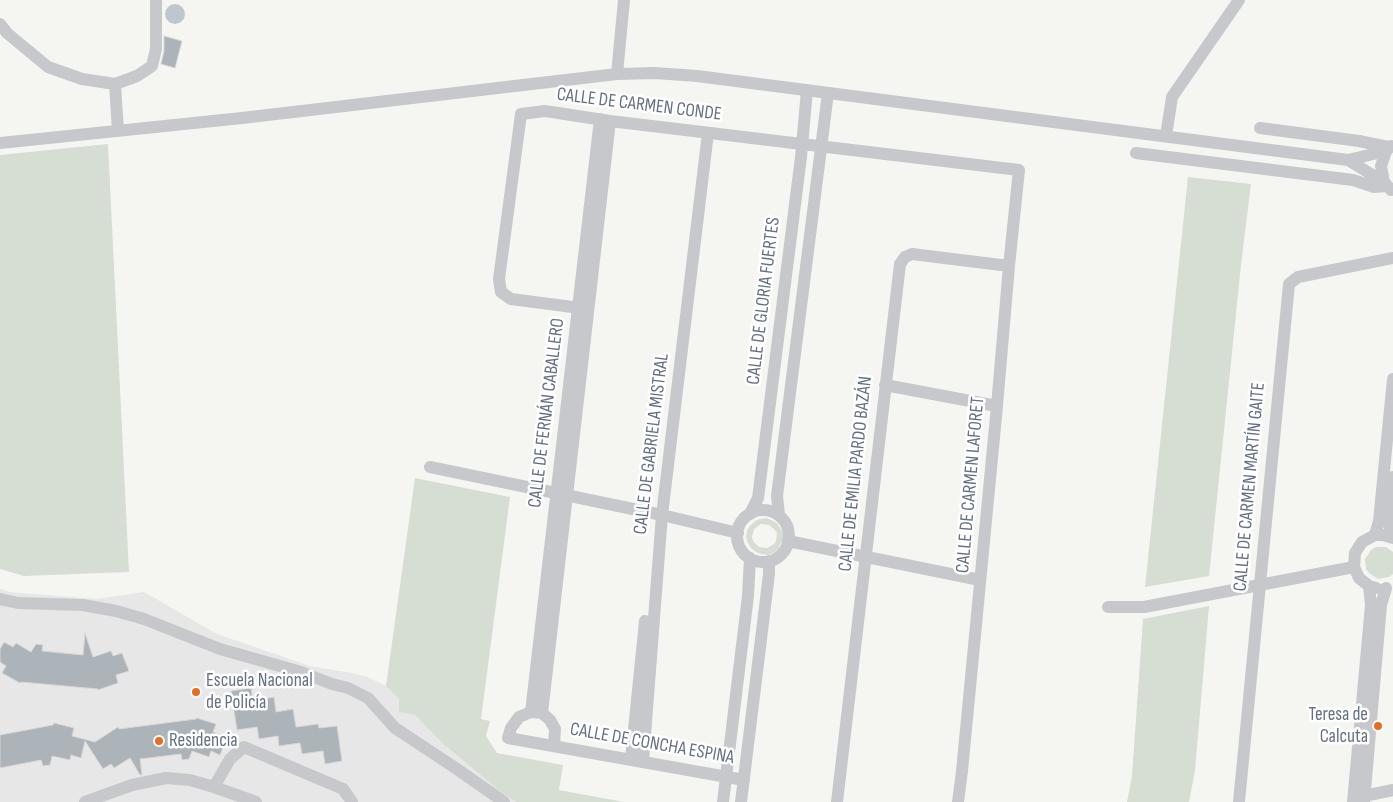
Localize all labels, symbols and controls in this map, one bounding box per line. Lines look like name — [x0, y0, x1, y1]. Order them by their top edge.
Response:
street label: CALLE DE CARMEN CONDE — [555, 84, 723, 126]
street label: CALLE DE GLORIA FUERTES — [742, 216, 786, 386]
street label: CALLE DE FERNÁN CABALLERO — [524, 317, 570, 509]
street label: CALLE DE GABRIELA MISTRAL — [630, 352, 674, 536]
street label: CALLE DE EMILIA PARDO BAZÁN — [834, 375, 878, 573]
street label: CALLE DE CARMEN MARTÍN GAITE — [1230, 382, 1270, 592]
street label: CALLE DE CARMEN LAFORET — [952, 396, 990, 574]
place label: Escuela Nacional de Policía — [206, 670, 313, 714]
marker: Escuela Nacional de Policía — [190, 686, 202, 698]
place label: Teresa de Calcuta — [1308, 704, 1368, 748]
street label: CALLE DE CONCHA ESPINA — [568, 718, 736, 770]
marker: Teresa de Calcuta — [1372, 720, 1384, 732]
place label: Residencia — [169, 730, 238, 752]
marker: Residencia — [153, 735, 165, 747]

